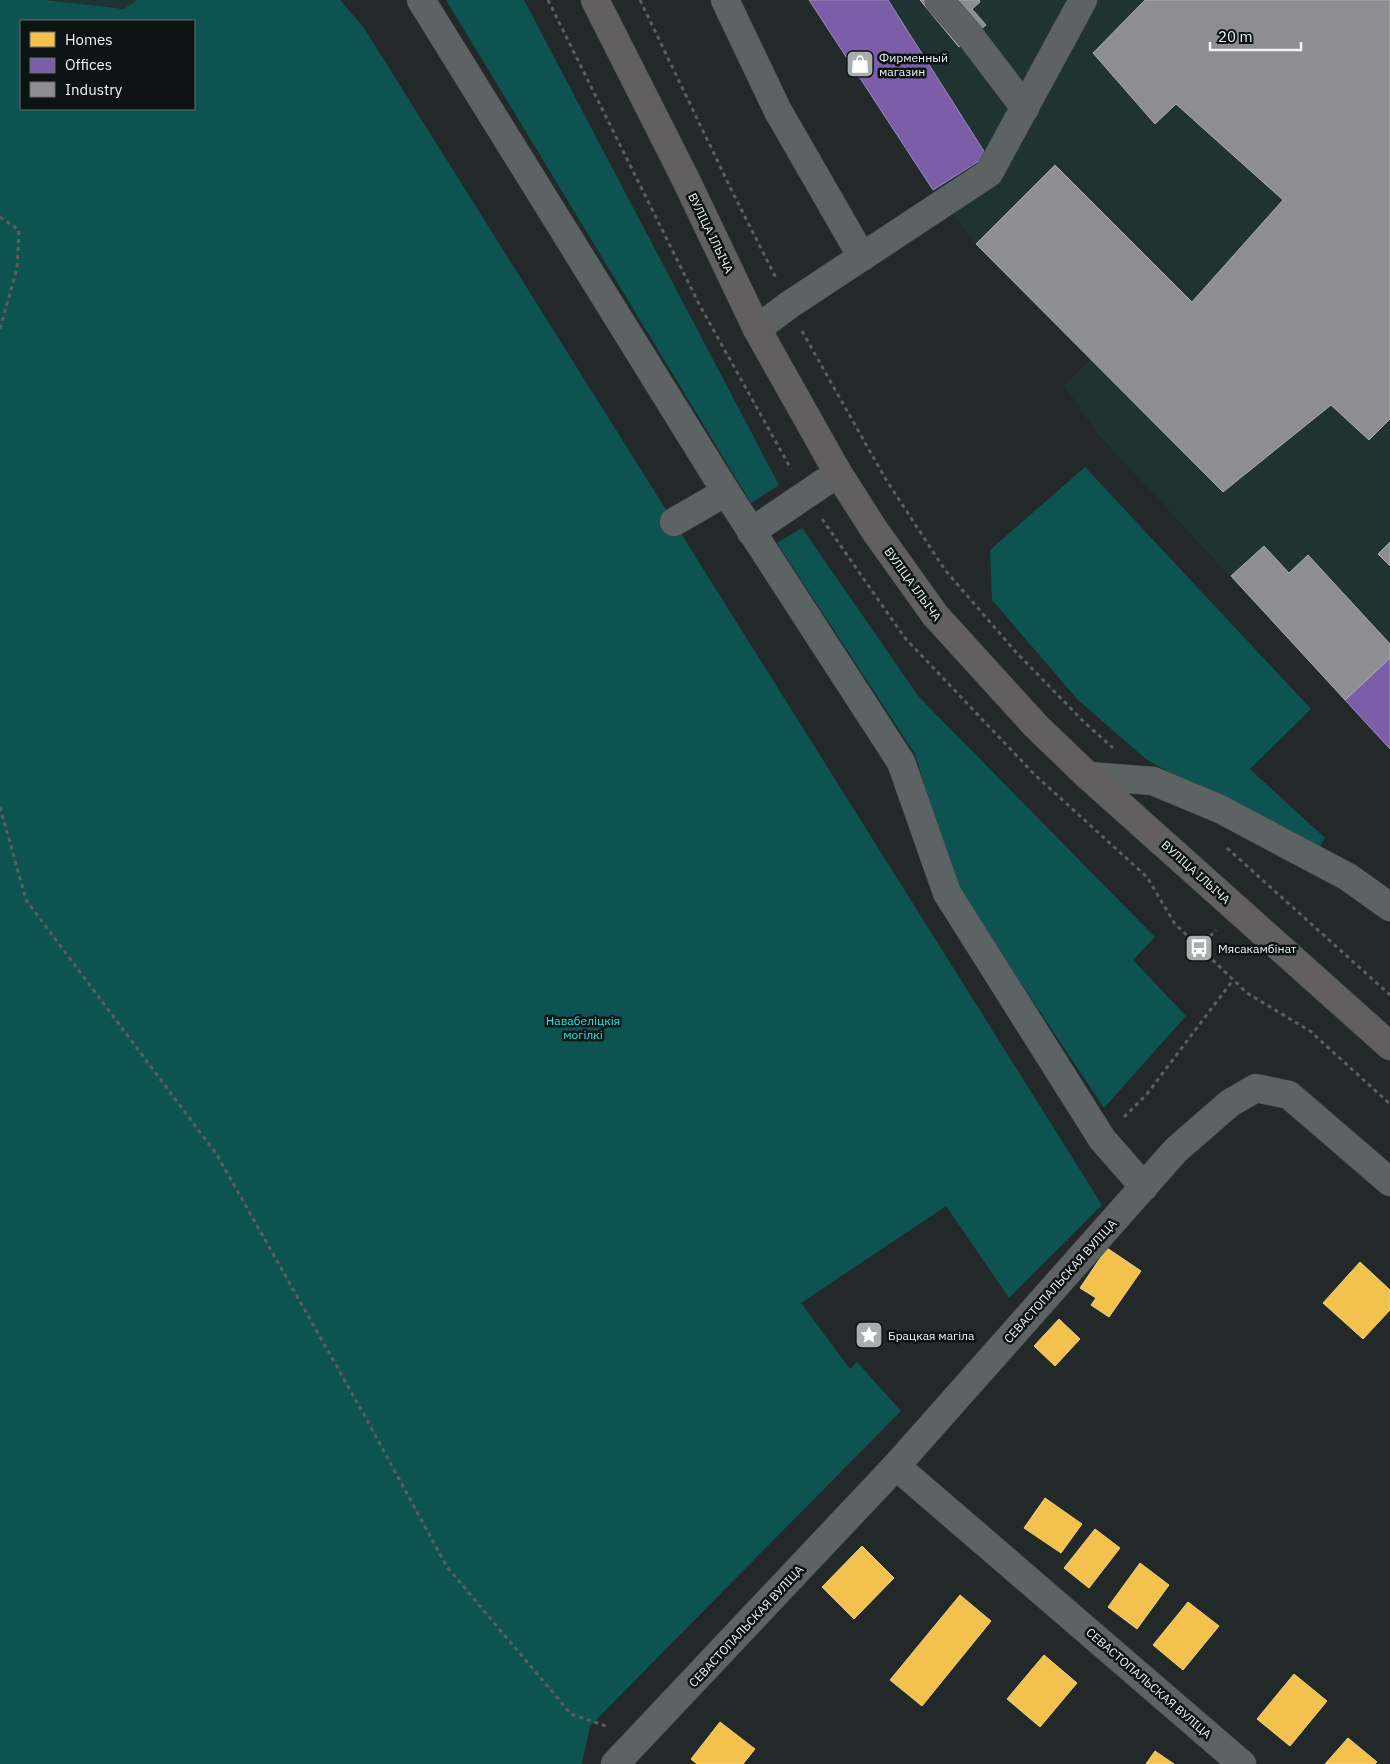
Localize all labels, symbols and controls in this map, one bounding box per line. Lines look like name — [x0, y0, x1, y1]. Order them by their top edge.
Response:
legend — [20, 20, 195, 110]
scale bar — [1210, 20, 1301, 52]
text: 20 m — [1218, 27, 1253, 46]
text: Homes — [65, 30, 113, 49]
shop icon: Фирменный магазин — [845, 49, 875, 79]
place label: Фирменный магазин — [879, 50, 948, 79]
text: Offices — [65, 55, 112, 74]
text: Industry — [65, 80, 123, 99]
street label: ВУЛІЦА ІЛЬІЧА — [685, 190, 737, 276]
street label: ВУЛІЦА ІЛЬІЧА — [881, 544, 945, 624]
street label: ВУЛІЦА ІЛЬІЧА — [1159, 837, 1234, 907]
bus stop icon: Мясакамбінат — [1184, 933, 1214, 963]
place label: Мясакамбінат — [1218, 941, 1297, 956]
park label: Навабеліцкія могілкі — [546, 1013, 620, 1042]
street label: СЕВАСТОПАЛЬСКАЯ ВУЛІЦА — [1000, 1216, 1120, 1346]
place icon: Брацкая магіла — [854, 1320, 884, 1350]
place label: Брацкая магіла — [888, 1328, 975, 1343]
street label: СЕВАСТОПАЛЬСКАЯ ВУЛІЦА — [686, 1562, 807, 1690]
street label: СЕВАСТОПАЛЬСКАЯ ВУЛІЦА — [1083, 1624, 1215, 1742]

